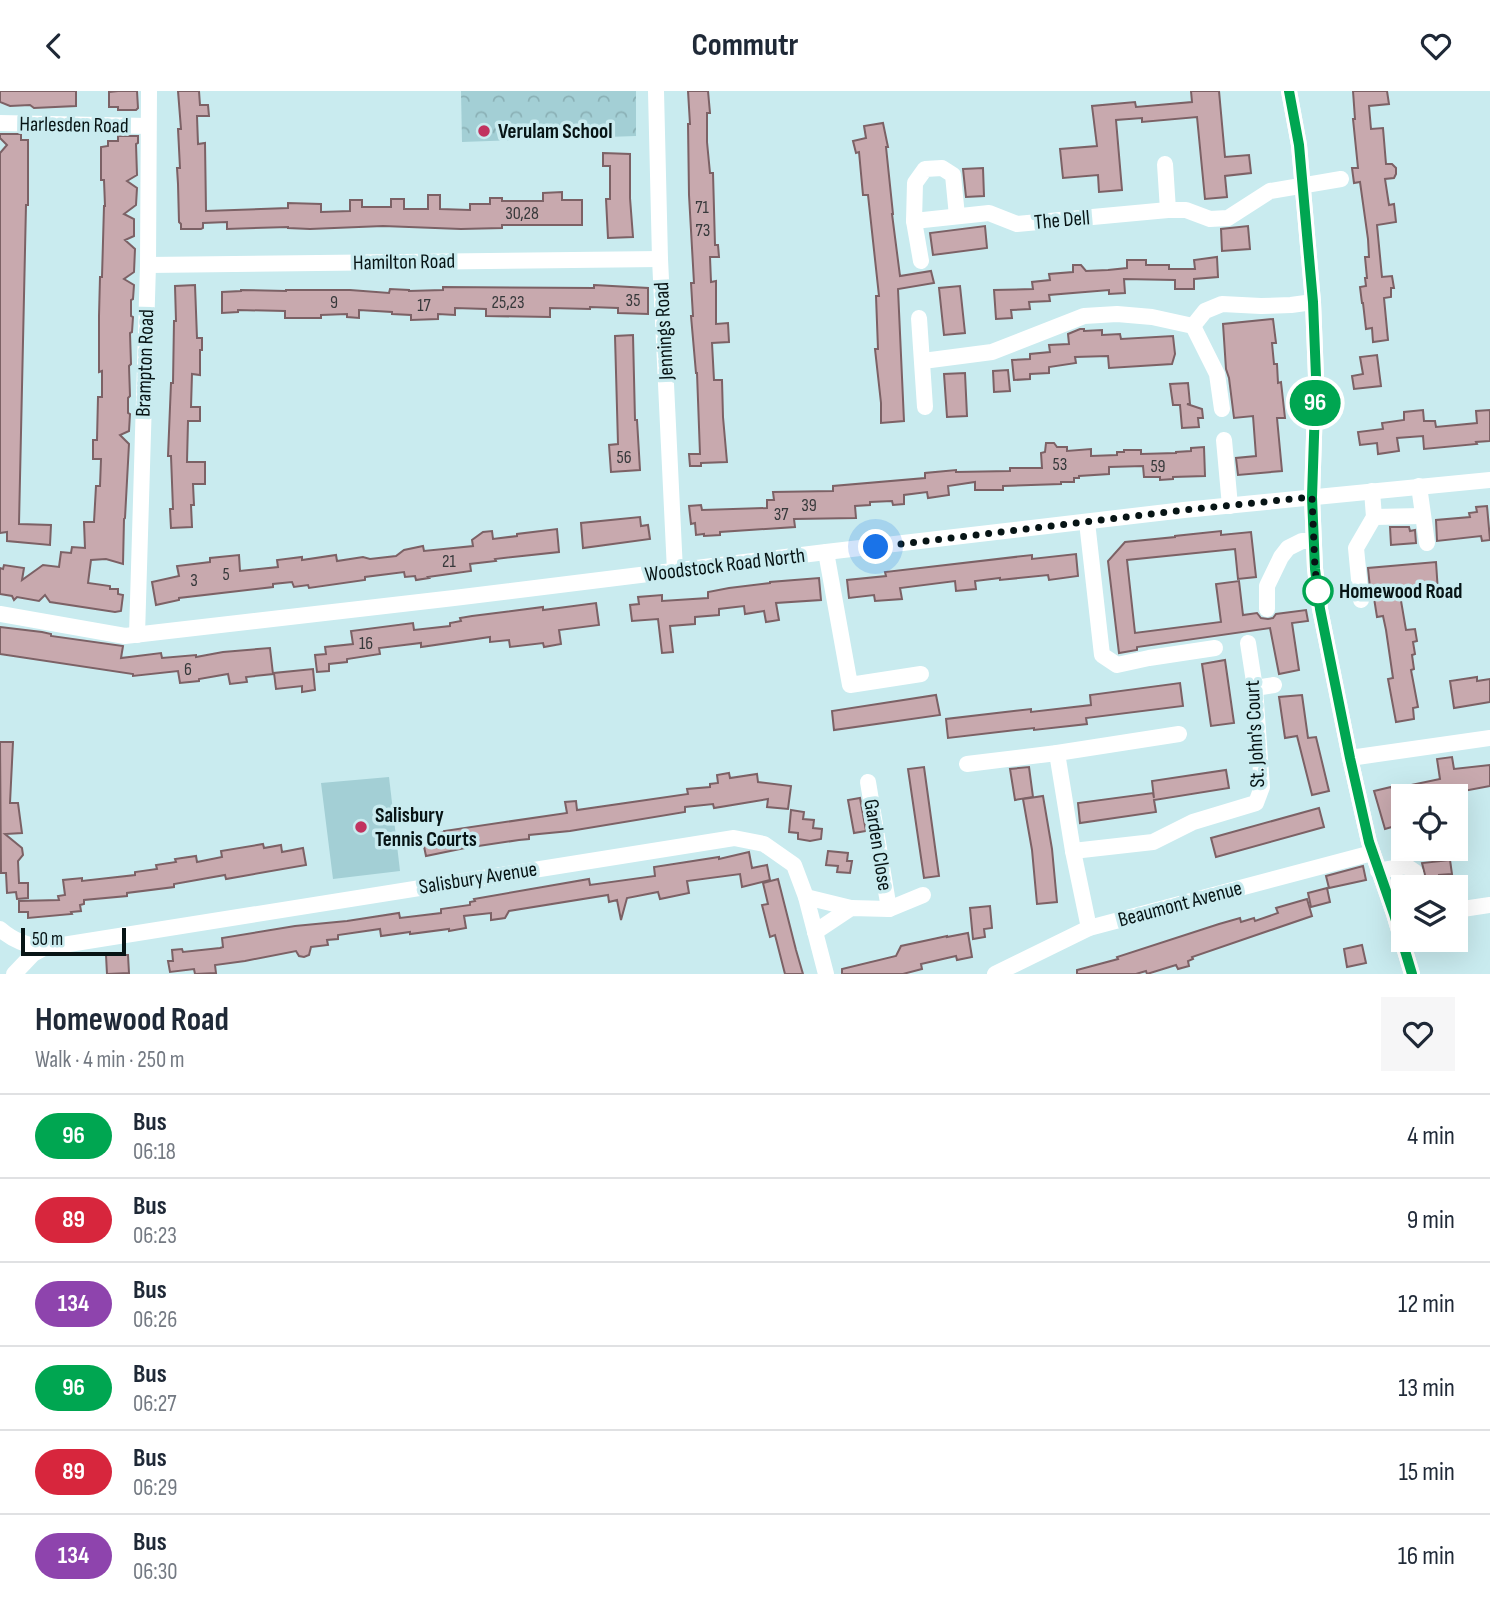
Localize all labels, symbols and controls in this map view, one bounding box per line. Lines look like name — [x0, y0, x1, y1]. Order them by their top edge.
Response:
text: Commutr — [692, 26, 799, 65]
icon: back — [35, 27, 73, 65]
icon: heart — [1417, 27, 1455, 65]
street label: Harlesden Road — [19, 112, 129, 138]
place label: Verulam School — [498, 119, 612, 144]
marker: Verulam School — [476, 123, 492, 139]
house number: 71 — [695, 197, 709, 218]
house number: 30,28 — [505, 203, 539, 224]
street label: The Dell — [1033, 205, 1091, 235]
house number: 73 — [696, 220, 710, 241]
street label: Hamilton Road — [353, 249, 455, 275]
street label: Jennings Road — [649, 281, 679, 382]
house number: 35 — [626, 290, 640, 311]
house number: 9 — [330, 292, 338, 313]
house number: 25,23 — [492, 292, 524, 313]
house number: 17 — [417, 295, 432, 316]
street label: Brampton Road — [131, 309, 159, 417]
line badge: 96 — [1284, 380, 1346, 426]
text: 96 — [1304, 388, 1326, 417]
house number: 56 — [616, 447, 632, 468]
house number: 53 — [1053, 454, 1067, 475]
house number: 59 — [1150, 456, 1166, 477]
house number: 39 — [801, 495, 817, 516]
house number: 37 — [774, 504, 789, 525]
your location — [858, 529, 893, 564]
street label: Woodstock Road North — [643, 543, 807, 587]
house number: 21 — [442, 551, 457, 572]
house number: 5 — [222, 564, 230, 585]
house number: 3 — [190, 570, 198, 591]
marker: Homewood Road — [1303, 576, 1333, 606]
place label: Homewood Road — [1339, 579, 1462, 604]
house number: 16 — [359, 633, 373, 654]
house number: 6 — [184, 659, 192, 680]
street label: St. John's Court — [1240, 680, 1270, 788]
map controls — [1391, 784, 1468, 952]
button: locate — [1391, 784, 1468, 861]
street label: Garden Close — [858, 797, 898, 893]
place label: Salisbury Tennis Courts — [375, 803, 477, 852]
marker: Salisbury Tennis Courts — [353, 819, 369, 835]
street label: Salisbury Avenue — [417, 856, 539, 900]
street label: Beaumont Avenue — [1115, 875, 1245, 933]
button: layers — [1391, 875, 1468, 952]
scale bar — [21, 925, 126, 957]
text: 50 m — [32, 928, 63, 951]
button: heart — [1381, 997, 1455, 1071]
text: Homewood Road — [35, 1000, 229, 1040]
text: Walk · 4 min · 250 m — [35, 1046, 185, 1074]
text: Bus — [133, 1107, 167, 1138]
text: 96 — [62, 1121, 85, 1150]
text: 4 min — [1407, 1121, 1455, 1152]
text: 06:18 — [133, 1138, 176, 1166]
text: Bus — [133, 1191, 167, 1222]
text: 89 — [62, 1205, 85, 1234]
text: 9 min — [1407, 1205, 1455, 1236]
text: 06:23 — [133, 1222, 177, 1250]
text: Bus — [133, 1275, 167, 1306]
text: 134 — [58, 1289, 89, 1318]
text: 12 min — [1398, 1289, 1455, 1320]
text: 06:26 — [133, 1306, 177, 1334]
text: Bus — [133, 1359, 167, 1390]
text: 96 — [62, 1373, 85, 1402]
text: 13 min — [1398, 1373, 1455, 1404]
text: 06:27 — [133, 1390, 176, 1418]
text: Bus — [133, 1443, 167, 1474]
text: 89 — [62, 1457, 85, 1486]
text: 15 min — [1399, 1457, 1455, 1488]
text: 06:29 — [133, 1474, 177, 1502]
text: Bus — [133, 1527, 167, 1558]
text: 134 — [58, 1541, 89, 1570]
text: 16 min — [1398, 1541, 1455, 1572]
text: 06:30 — [133, 1558, 178, 1586]

